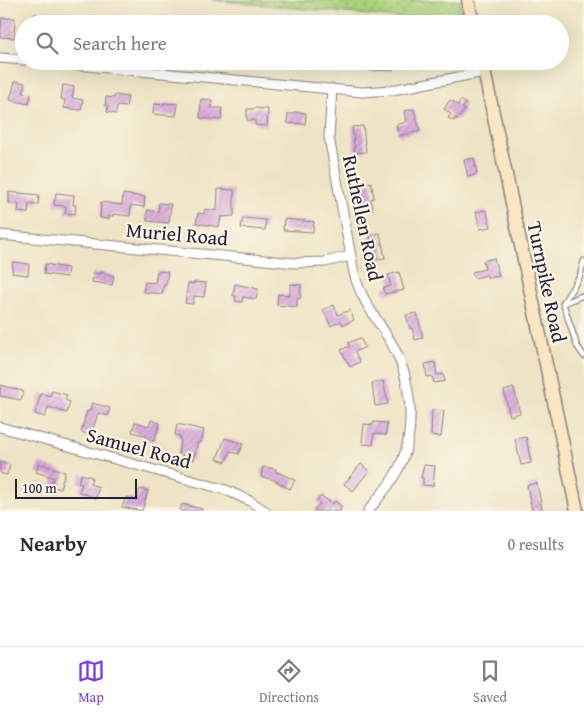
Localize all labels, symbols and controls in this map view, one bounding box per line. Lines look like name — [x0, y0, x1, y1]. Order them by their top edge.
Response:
search box — [15, 15, 569, 70]
icon: search — [33, 29, 61, 57]
text: Search here — [73, 29, 167, 57]
street label: Ruthellen Road — [336, 152, 391, 284]
street label: Muriel Road — [125, 215, 230, 252]
street label: Turnpike Road — [520, 219, 575, 346]
street label: Samuel Road — [83, 420, 195, 476]
scale bar — [15, 476, 138, 499]
text: 100 m — [22, 478, 57, 498]
text: Nearby — [20, 528, 87, 559]
text: 0 results — [507, 532, 564, 556]
tab: Map — [77, 657, 105, 707]
tab: Directions — [259, 657, 319, 707]
tab: Saved — [473, 657, 507, 707]

